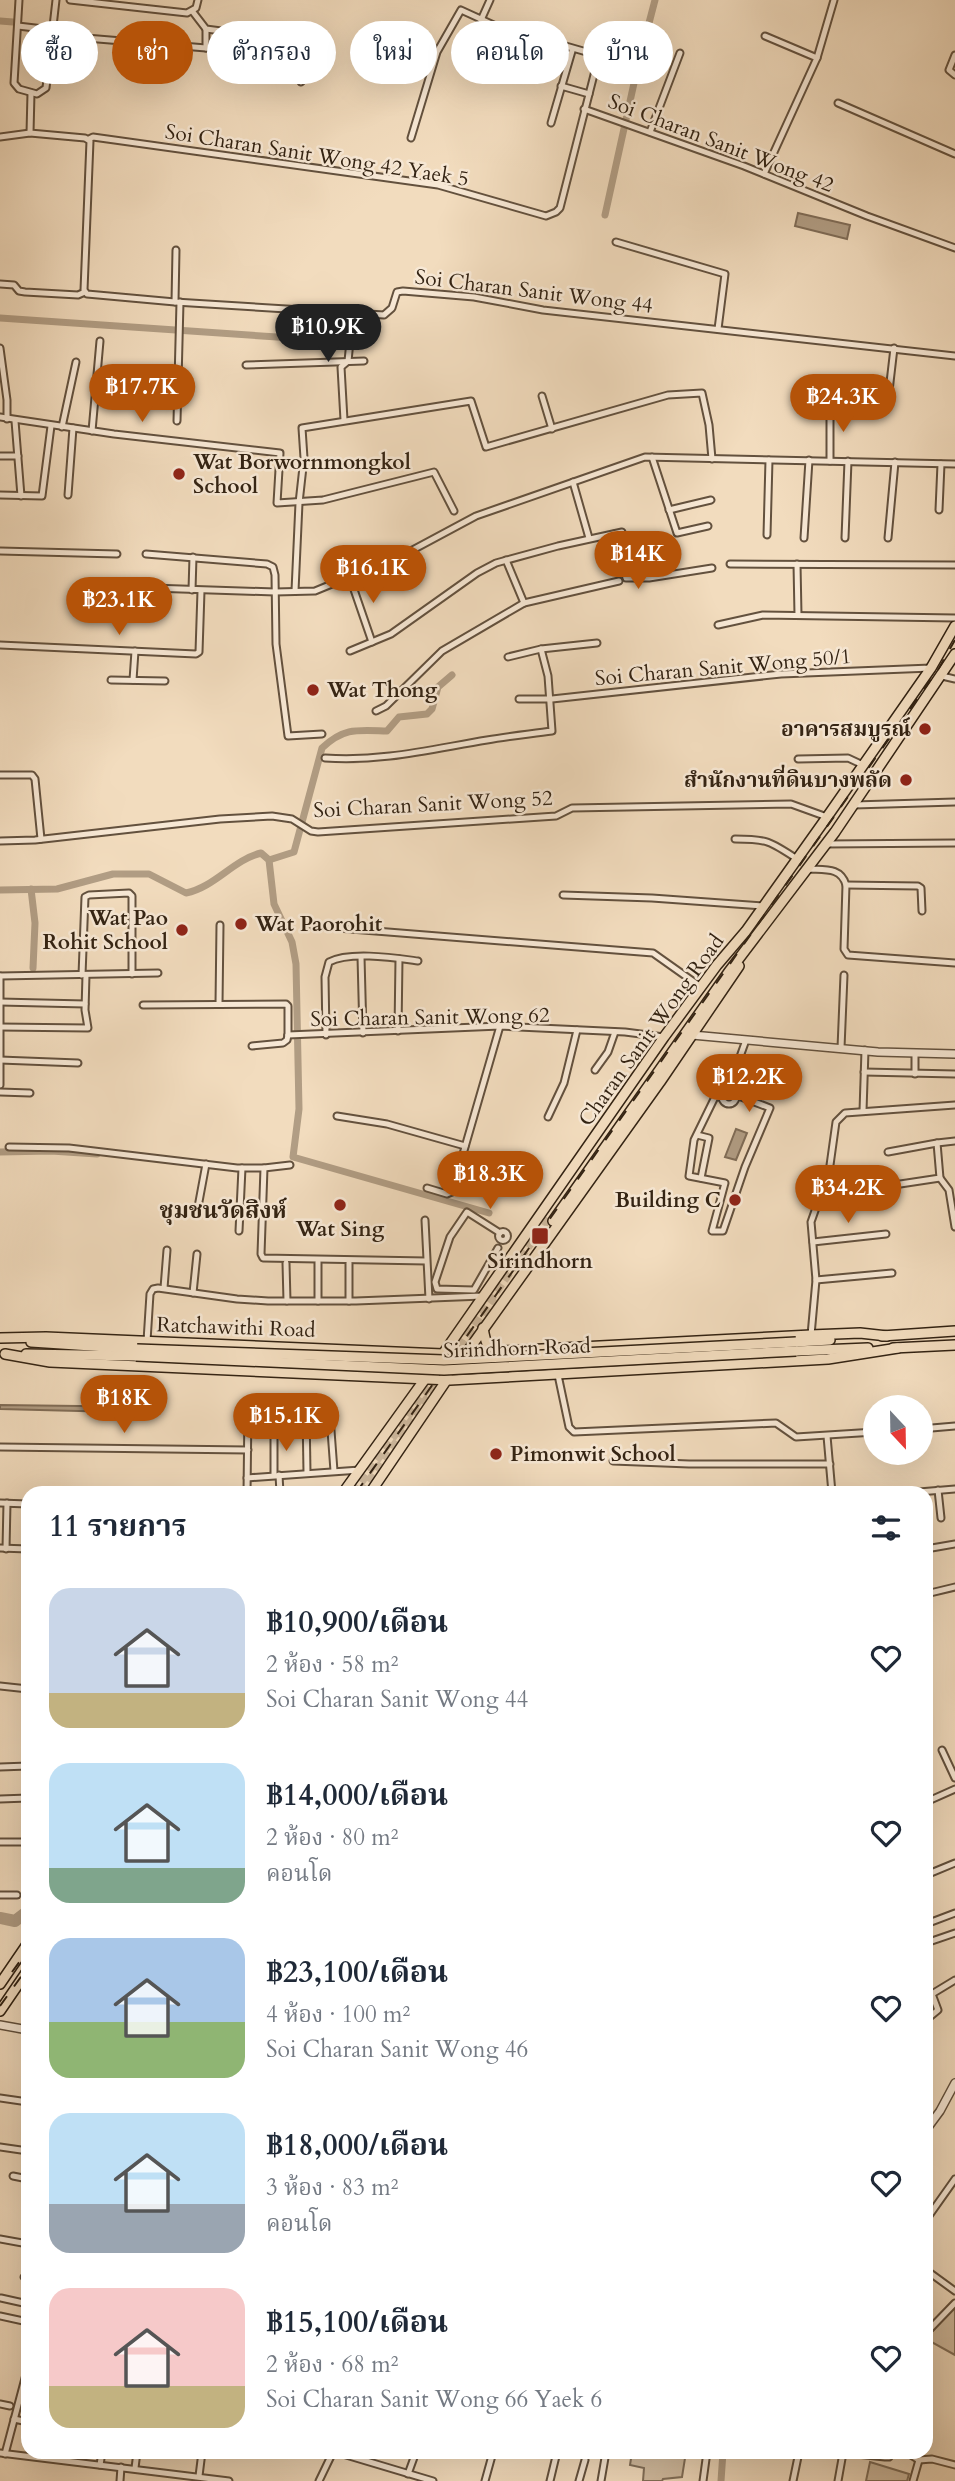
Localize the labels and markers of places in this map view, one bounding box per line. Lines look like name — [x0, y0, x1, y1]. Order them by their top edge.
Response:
pin: ฿10.9K — [271, 304, 385, 364]
pin: ฿17.7K — [85, 364, 199, 424]
pin: ฿24.3K — [786, 374, 900, 434]
place label: Wat Borwornmongkol School — [192, 448, 411, 501]
marker: Wat Borwornmongkol School — [171, 466, 187, 482]
pin: ฿14K — [597, 532, 679, 591]
pin: ฿16.1K — [316, 546, 430, 605]
pin: ฿23.1K — [62, 578, 176, 637]
place label: Wat Thong — [326, 676, 438, 705]
marker: Wat Thong — [305, 682, 321, 698]
place label: อาคารสมบูรณ์ — [781, 715, 911, 744]
marker: อาคารสมบูรณ์ — [917, 721, 933, 737]
place label: สำนักงานที่ดินบางพลัด — [684, 764, 892, 795]
marker: สำนักงานที่ดินบางพลัด — [898, 772, 914, 788]
place label: Wat Pao Rohit School — [42, 904, 168, 957]
place label: Wat Paorohit — [254, 910, 383, 939]
marker: Wat Paorohit — [233, 916, 249, 932]
marker: Wat Pao Rohit School — [174, 922, 190, 938]
pin: ฿12.2K — [692, 1054, 806, 1114]
pin: ฿18.3K — [433, 1152, 547, 1211]
pin: ฿34.2K — [791, 1166, 905, 1225]
place label: Building C — [615, 1186, 721, 1215]
marker: Building C — [727, 1192, 743, 1208]
marker: Wat Sing — [332, 1197, 348, 1213]
place label: Wat Sing — [295, 1215, 385, 1244]
marker: Sirindhorn — [530, 1226, 550, 1246]
place label: Sirindhorn — [487, 1247, 593, 1276]
pin: ฿18K — [83, 1376, 165, 1435]
pin: ฿15.1K — [229, 1394, 343, 1453]
place label: Pimonwit School — [510, 1440, 676, 1469]
marker: Pimonwit School — [488, 1446, 504, 1462]

